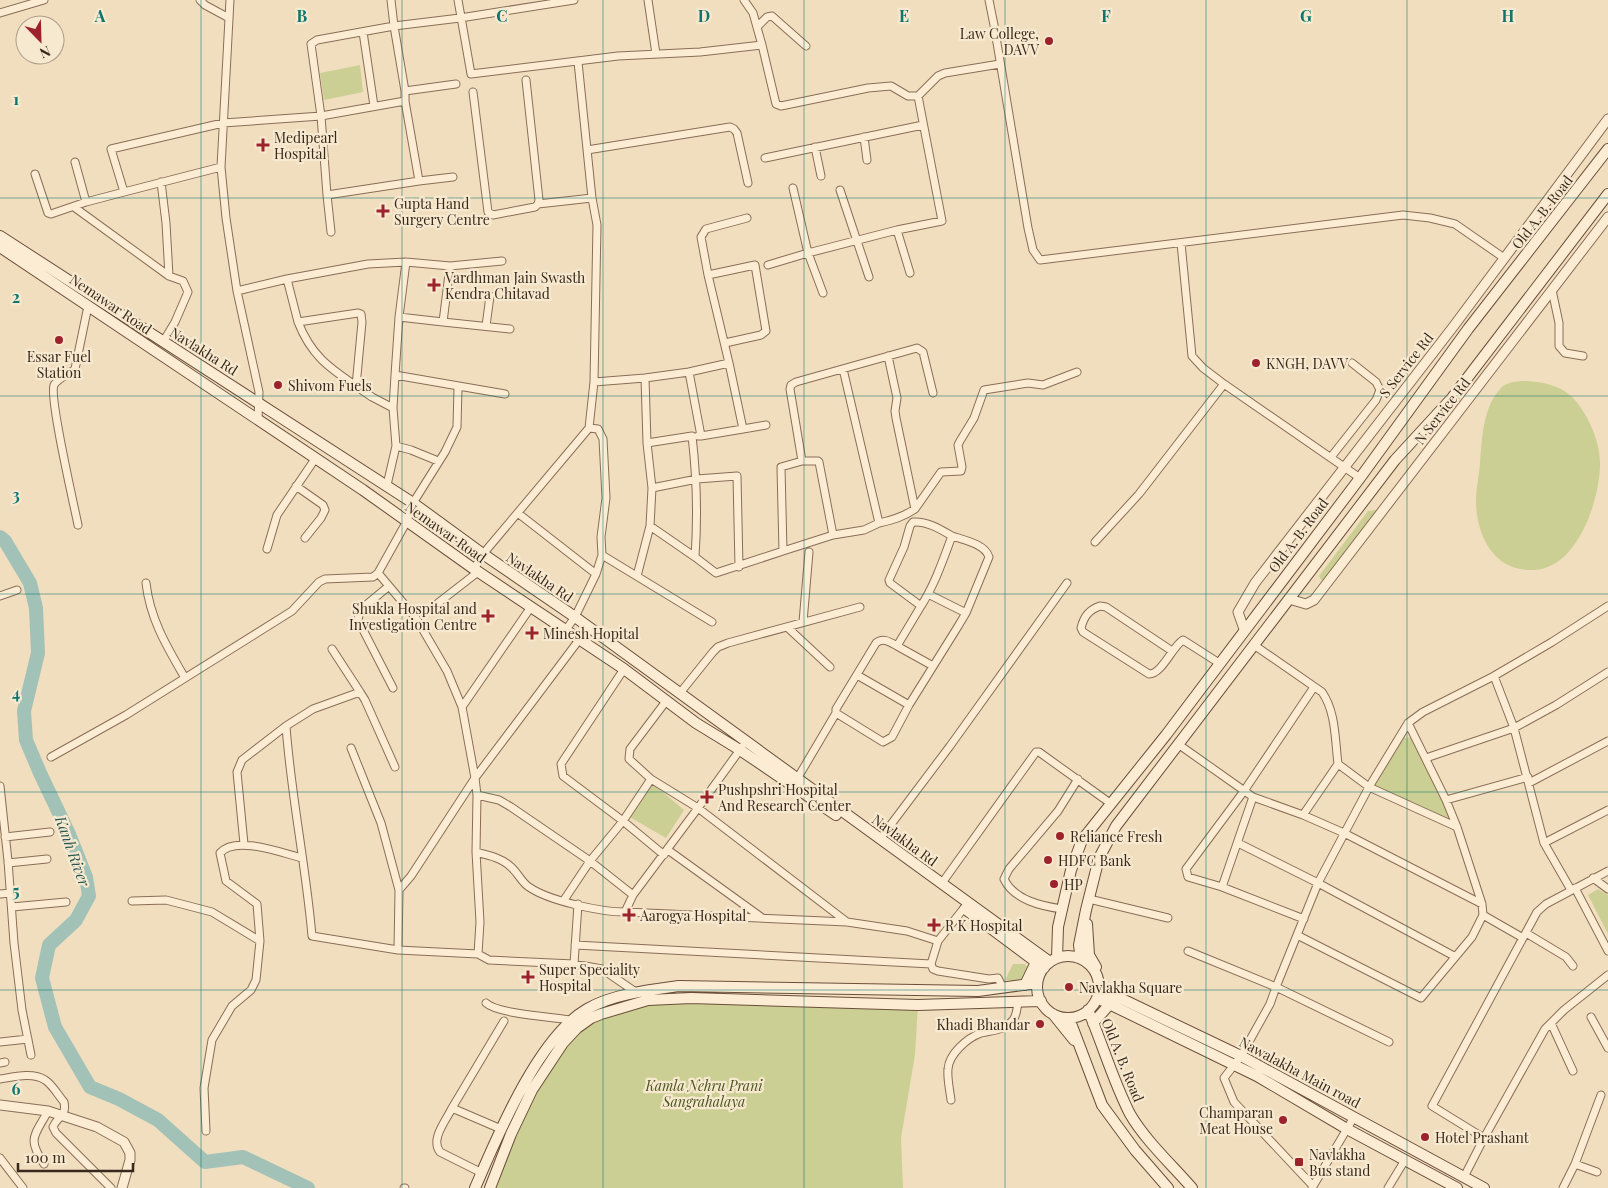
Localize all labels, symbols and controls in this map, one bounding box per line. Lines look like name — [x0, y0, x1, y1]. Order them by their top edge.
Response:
text: A — [94, 5, 106, 26]
text: B — [297, 5, 308, 26]
text: C — [496, 5, 508, 26]
text: D — [698, 5, 710, 26]
text: E — [899, 5, 909, 26]
text: F — [1101, 5, 1111, 26]
text: G — [1300, 5, 1312, 26]
text: H — [1502, 5, 1515, 26]
north arrow — [15, 15, 65, 65]
place label: Law College, DAVV — [960, 24, 1039, 59]
marker: Law College, DAVV — [1043, 35, 1055, 47]
text: N — [37, 42, 54, 63]
text: 1 — [13, 88, 19, 109]
place label: Medipearl Hospital — [274, 128, 337, 163]
marker: Medipearl Hospital — [256, 138, 270, 152]
street label: Old A. B. Road — [1507, 171, 1577, 253]
place label: Gupta Hand Surgery Centre — [394, 194, 490, 229]
marker: Gupta Hand Surgery Centre — [376, 204, 390, 218]
place label: Vardhman Jain Swasth Kendra Chitavad — [444, 268, 586, 303]
street label: Nemawar Road — [66, 270, 156, 338]
marker: Vardhman Jain Swasth Kendra Chitavad — [427, 278, 441, 292]
text: 2 — [12, 286, 20, 307]
street label: Navlakha Rd — [166, 323, 242, 379]
street label: S Service Rd — [1375, 329, 1437, 401]
marker: Essar Fuel Station — [53, 334, 65, 346]
place label: Essar Fuel Station — [27, 347, 91, 382]
place label: KNGH, DAVV — [1266, 354, 1348, 373]
marker: KNGH, DAVV — [1250, 357, 1262, 369]
street label: N Service Rd — [1410, 374, 1474, 448]
place label: Shivom Fuels — [288, 376, 372, 395]
marker: Shivom Fuels — [272, 379, 284, 391]
text: 3 — [12, 484, 20, 505]
street label: Old A. B. Road — [1264, 494, 1332, 576]
street label: Nemawar Road — [402, 497, 490, 567]
street label: Navlakha Rd — [503, 548, 577, 606]
place label: Shukla Hospital and Investigation Centre — [349, 599, 477, 634]
marker: Shukla Hospital and Investigation Centre — [481, 609, 495, 623]
place label: Minesh Hopital — [543, 624, 639, 643]
marker: Minesh Hopital — [525, 626, 539, 640]
text: 4 — [12, 682, 20, 703]
place label: Pushpshri Hospital And Research Center — [717, 780, 852, 815]
marker: Pushpshri Hospital And Research Center — [700, 790, 714, 804]
street label: Navlakha Rd — [868, 810, 942, 870]
water label: Kanh River — [51, 812, 95, 890]
place label: Reliance Fresh — [1070, 827, 1163, 846]
marker: Reliance Fresh — [1054, 830, 1066, 842]
place label: HDFC Bank — [1058, 851, 1132, 870]
marker: HDFC Bank — [1042, 854, 1054, 866]
place label: HP — [1064, 875, 1083, 894]
marker: HP — [1048, 878, 1060, 890]
text: 5 — [12, 880, 20, 901]
place label: Aarogya Hospital — [639, 906, 746, 925]
marker: Aarogya Hospital — [622, 908, 636, 922]
place label: R K Hospital — [945, 916, 1023, 935]
marker: R K Hospital — [927, 918, 941, 932]
place label: Super Speciality Hospital — [539, 960, 640, 995]
marker: Super Speciality Hospital — [521, 970, 535, 984]
place label: Navlakha Square — [1079, 978, 1182, 997]
marker: Navlakha Square — [1063, 981, 1075, 993]
place label: Khadi Bhandar — [936, 1015, 1031, 1034]
street label: Old A. B. Road — [1098, 1015, 1148, 1105]
marker: Khadi Bhandar — [1034, 1018, 1046, 1030]
street label: Nawalakha Main road — [1236, 1032, 1364, 1112]
park label: Kamla Nehru Prani Sangrahalaya — [644, 1076, 763, 1111]
text: 6 — [12, 1078, 21, 1099]
place label: Champaran Meat House — [1199, 1103, 1274, 1138]
marker: Champaran Meat House — [1277, 1114, 1289, 1126]
place label: Hotel Prashant — [1435, 1128, 1530, 1147]
marker: Hotel Prashant — [1419, 1131, 1431, 1143]
scale bar — [18, 1140, 132, 1172]
place label: Navlakha Bus stand — [1309, 1145, 1370, 1180]
text: 100 m — [25, 1147, 66, 1167]
marker: Navlakha Bus stand — [1293, 1156, 1305, 1168]

